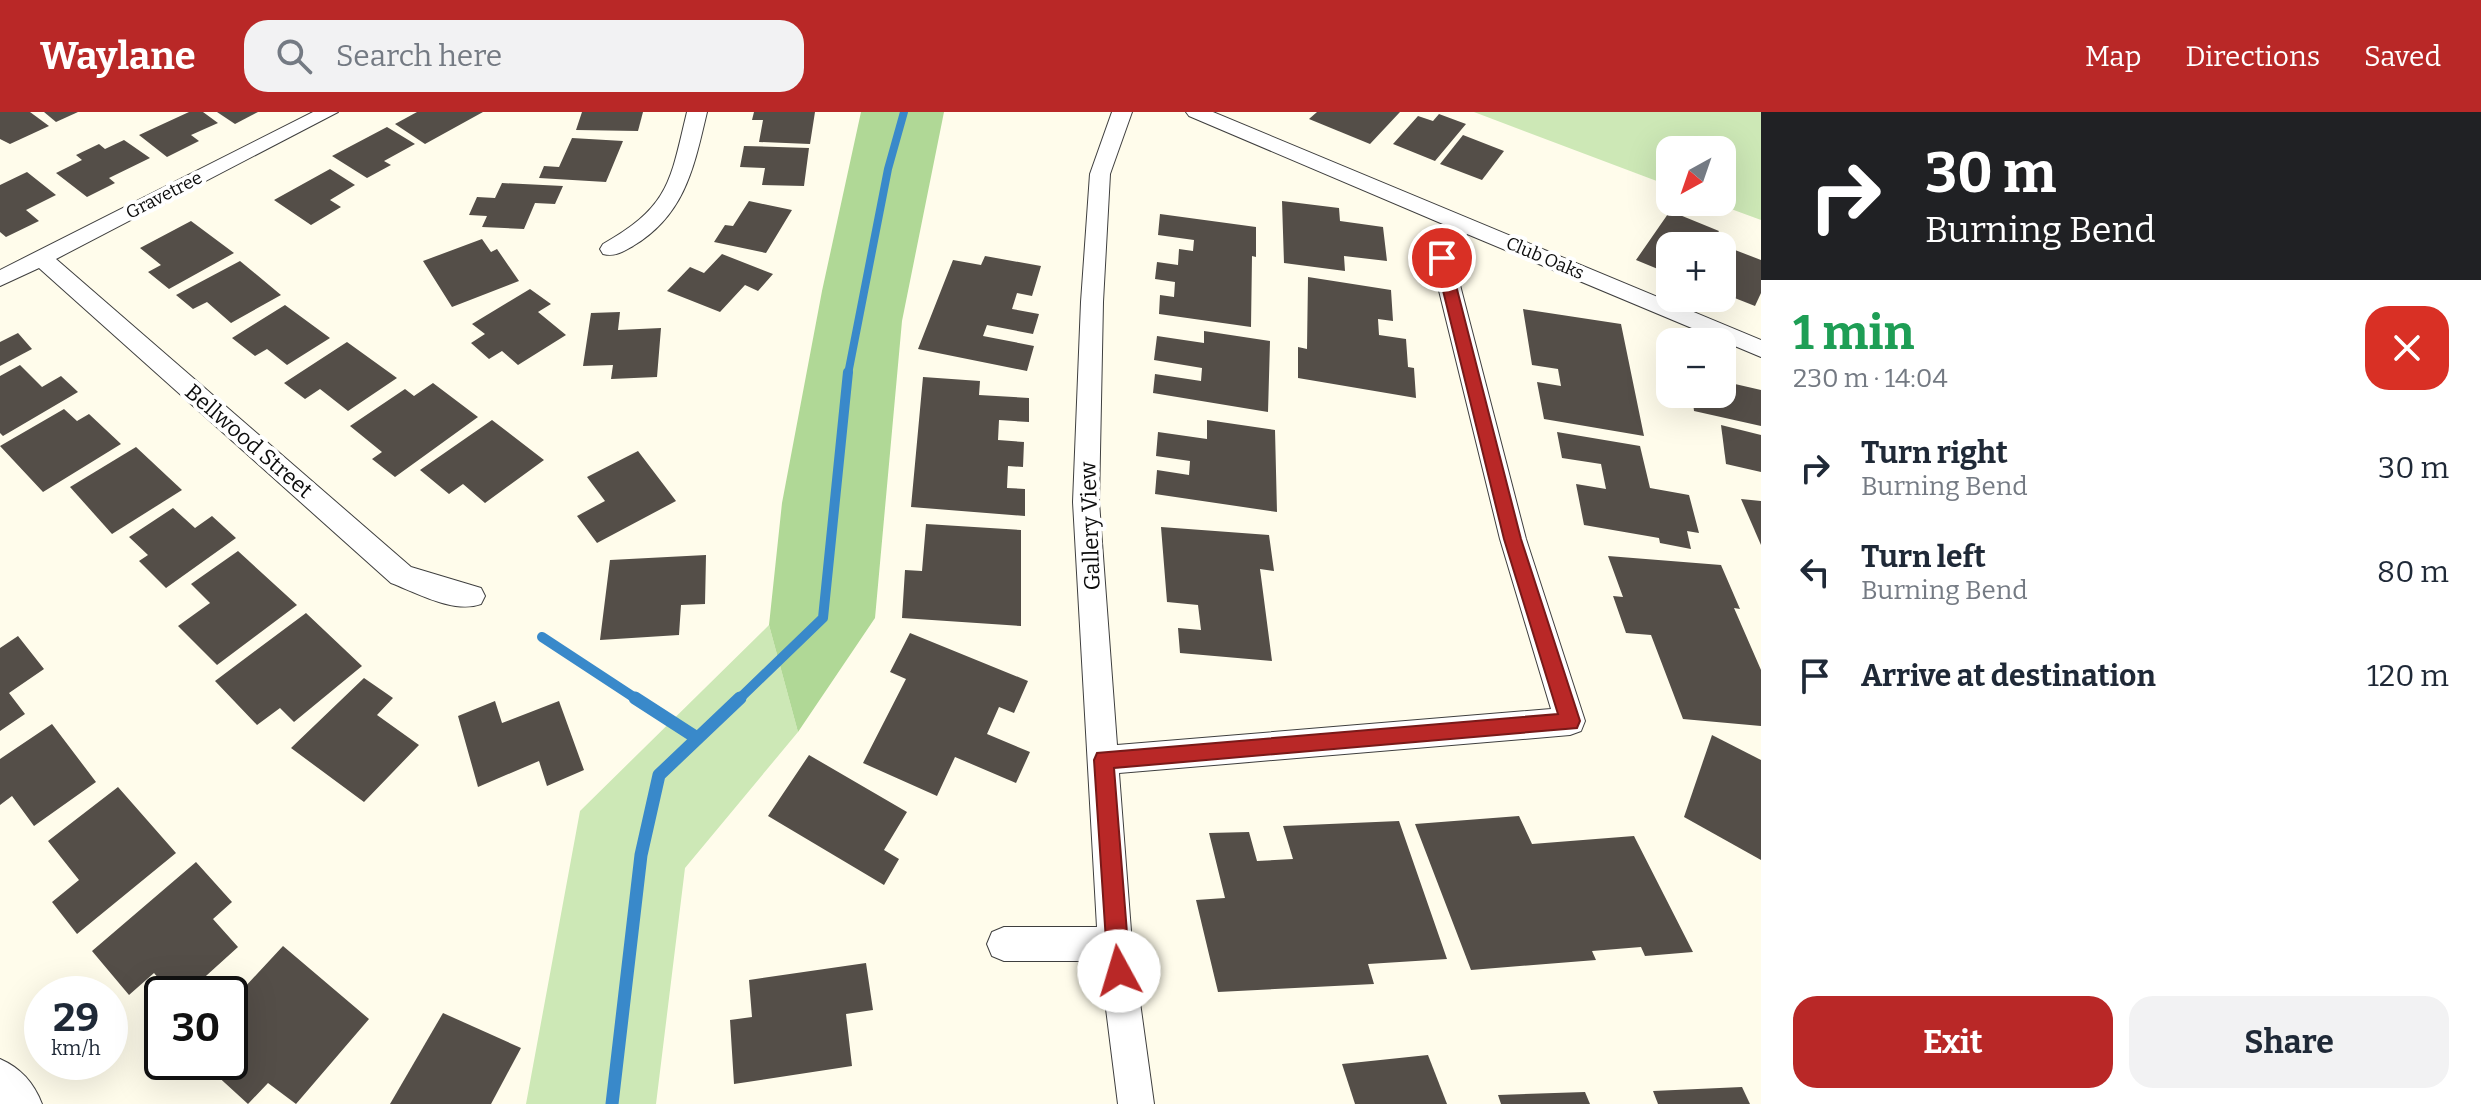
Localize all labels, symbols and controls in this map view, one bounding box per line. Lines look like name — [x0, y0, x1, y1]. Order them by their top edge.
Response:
search box — [244, 20, 804, 92]
text: Waylane — [40, 33, 196, 79]
icon: search — [272, 34, 316, 78]
text: Search here — [336, 38, 502, 74]
text: Map — [2085, 40, 2141, 73]
text: Directions — [2185, 40, 2320, 73]
text: Saved — [2364, 40, 2441, 73]
north arrow — [1656, 136, 1736, 216]
map controls — [1656, 136, 1736, 408]
text: 30 m — [1925, 140, 2056, 207]
icon: right — [1793, 144, 1897, 248]
street label: Gravetree — [122, 166, 206, 224]
text: Burning Bend — [1925, 208, 2156, 252]
pin — [1408, 224, 1476, 292]
street label: Club Oaks — [1503, 232, 1587, 284]
button: + — [1656, 232, 1736, 312]
icon: arrive — [1420, 236, 1464, 280]
text: 1 min — [1793, 304, 1914, 362]
button: close — [2365, 306, 2449, 390]
button: − — [1656, 328, 1736, 408]
text: 230 m · 14:04 — [1793, 363, 1948, 394]
street label: Bellwood Street — [180, 378, 318, 504]
text: Turn right — [1861, 435, 2008, 471]
icon: right — [1793, 446, 1837, 490]
text: 30 m — [2378, 450, 2449, 486]
street label: Gallery View — [1074, 461, 1106, 591]
text: Burning Bend — [1861, 471, 2028, 502]
text: Turn left — [1861, 539, 1986, 575]
icon: left — [1793, 550, 1837, 594]
text: 80 m — [2377, 554, 2449, 590]
text: Burning Bend — [1861, 575, 2028, 606]
icon: arrive — [1793, 654, 1837, 698]
text: Arrive at destination — [1861, 658, 2156, 694]
text: 120 m — [2367, 658, 2449, 694]
position arrow — [1077, 929, 1161, 1013]
speed limit sign: 30 — [144, 976, 248, 1080]
text: 29 — [53, 994, 99, 1042]
button: Exit — [1793, 996, 2113, 1088]
button: Share — [2129, 996, 2449, 1088]
text: km/h — [51, 1036, 101, 1060]

